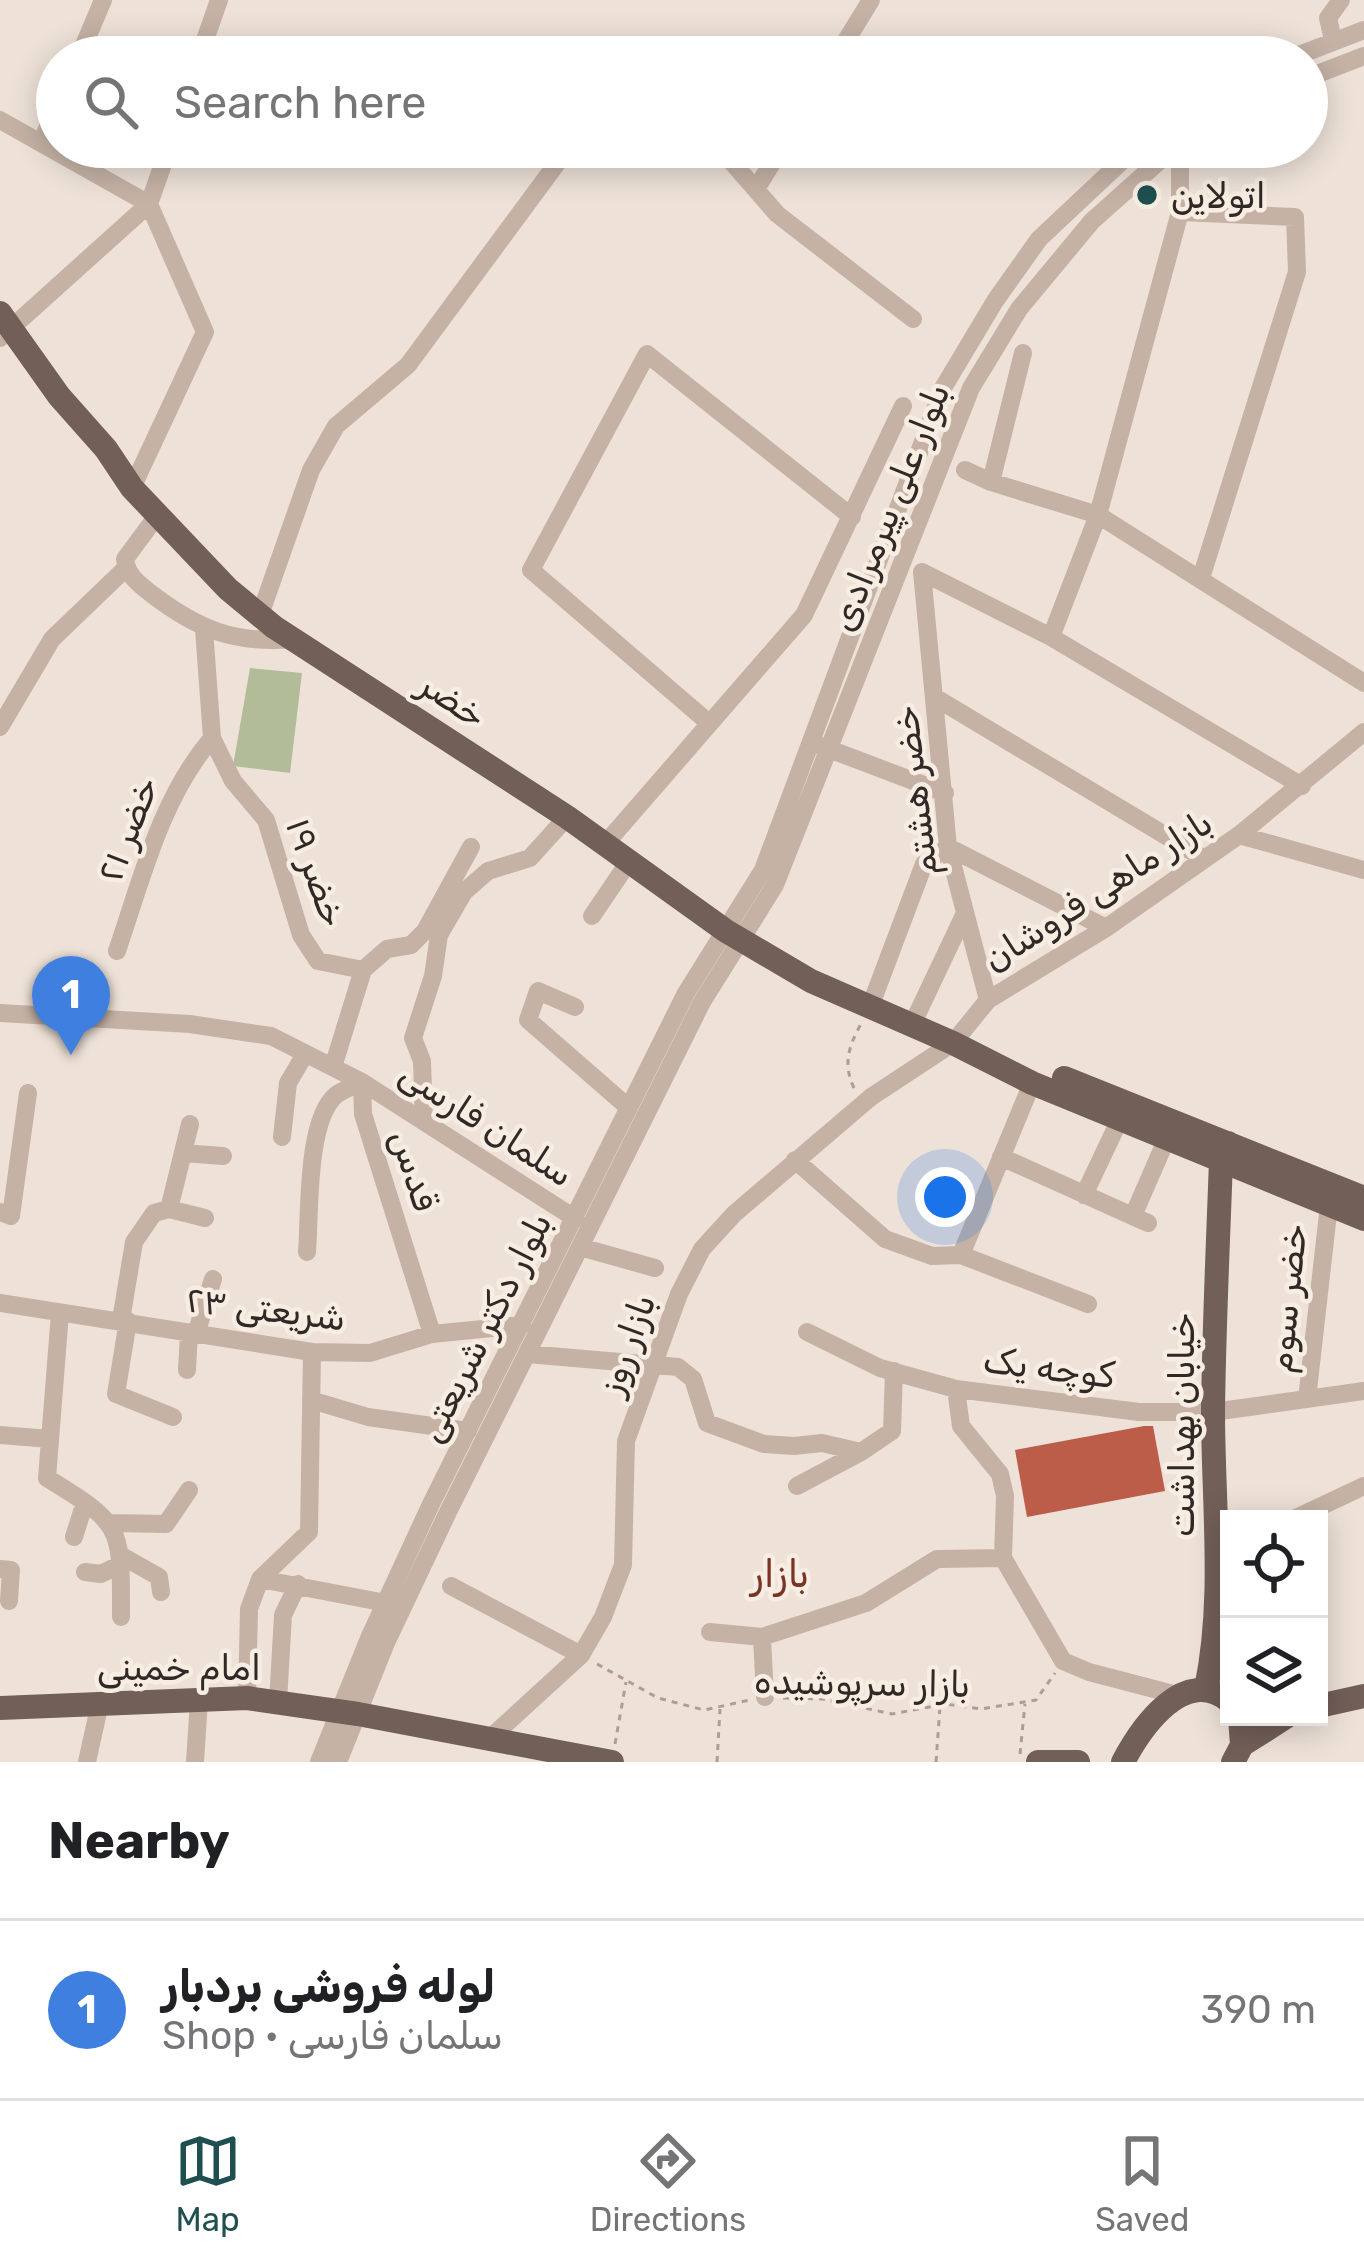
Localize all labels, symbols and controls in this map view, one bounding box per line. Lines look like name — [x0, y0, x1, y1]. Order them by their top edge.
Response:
search box — [36, 36, 1328, 168]
icon: search — [78, 69, 144, 135]
text: Search here — [174, 76, 426, 129]
place label: اتولاین — [1171, 174, 1266, 217]
marker: اتولاین — [1134, 182, 1160, 208]
street label: بلوار علی پیرمرادی — [820, 377, 961, 638]
street label: خضر — [409, 661, 494, 737]
street label: خضر هشتم — [883, 703, 948, 878]
street label: خضر ۲۱ — [88, 771, 167, 888]
street label: بازار ماهی فروشان — [975, 800, 1220, 980]
street label: خضر ۱۹ — [277, 812, 356, 932]
pin: 1 — [32, 956, 110, 1055]
street label: سلمان فارسی — [392, 1051, 582, 1196]
street label: قدس — [381, 1124, 448, 1216]
your location — [915, 1167, 975, 1227]
street label: بلوار دکتر شریعتی — [408, 1205, 561, 1449]
street label: خضر سوم — [1257, 1222, 1318, 1375]
street label: شریعتی ۲۳ — [184, 1277, 348, 1340]
street label: بازار روز — [588, 1288, 664, 1402]
street label: خیابان بهداشت — [1160, 1313, 1203, 1537]
street label: کوچه یک — [981, 1338, 1117, 1397]
map controls — [1220, 1510, 1328, 1726]
button: locate — [1220, 1510, 1328, 1618]
district label: بازار — [749, 1551, 809, 1597]
button: layers — [1220, 1618, 1328, 1726]
street label: امام خمینی — [97, 1646, 261, 1691]
street label: بازار سرپوشیده — [754, 1659, 970, 1708]
text: Nearby — [48, 1810, 230, 1871]
text: لوله فروشی بردبار — [162, 1960, 496, 2013]
text: 1 — [77, 1987, 97, 2033]
text: 390 m — [1200, 1987, 1316, 2033]
text: Shop · سلمان فارسی — [162, 2013, 503, 2059]
tab: Map — [175, 2128, 241, 2239]
tab: Directions — [590, 2128, 746, 2239]
tab: Saved — [1095, 2128, 1189, 2239]

